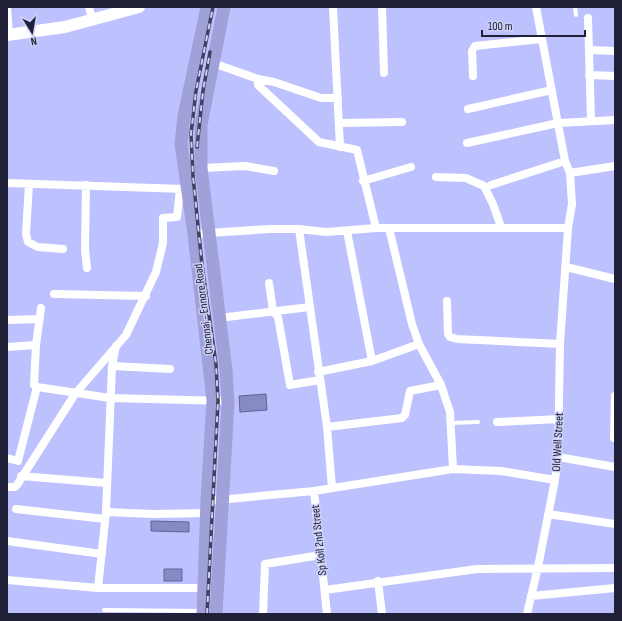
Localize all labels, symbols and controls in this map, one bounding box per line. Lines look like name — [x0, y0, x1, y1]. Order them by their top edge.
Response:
north arrow — [12, 12, 52, 52]
scale bar — [482, 12, 585, 38]
text: 100 m — [488, 19, 513, 34]
text: N — [30, 34, 38, 48]
street label: Chennai - Ennore Road — [191, 263, 217, 355]
street label: Old Well Street — [549, 412, 567, 472]
street label: Sp Koil 2nd Street — [308, 504, 330, 576]

